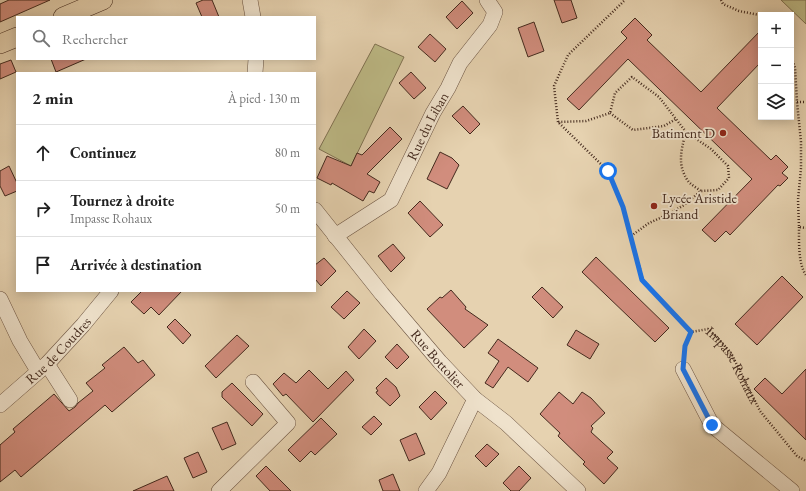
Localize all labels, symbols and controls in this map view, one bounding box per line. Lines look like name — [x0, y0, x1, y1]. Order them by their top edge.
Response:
map controls — [758, 12, 794, 120]
button: + — [758, 12, 794, 48]
search box — [16, 16, 316, 60]
icon: search — [30, 27, 52, 49]
text: Rechercher — [62, 29, 128, 48]
button: − — [758, 48, 794, 84]
button: layers — [758, 84, 794, 120]
text: 2 min — [32, 87, 73, 109]
street label: Rue du Liban — [403, 88, 453, 163]
text: À pied · 130 m — [228, 90, 300, 107]
place label: Batiment D — [652, 124, 715, 142]
marker: Batiment D — [718, 128, 728, 138]
icon: ahead — [32, 142, 54, 164]
text: Continuez — [70, 143, 136, 162]
text: 80 m — [275, 144, 300, 161]
route start — [599, 162, 617, 180]
place label: Lycée Aristide Briand — [662, 189, 737, 223]
text: Tournez à droite — [70, 191, 174, 210]
icon: right — [32, 198, 54, 220]
text: 50 m — [275, 200, 300, 217]
marker: Lycée Aristide Briand — [649, 201, 659, 211]
text: Impasse Rohaux — [70, 210, 152, 227]
icon: arrive — [32, 254, 54, 276]
text: Arrivée à destination — [70, 255, 202, 274]
street label: Rue de Coudres — [22, 313, 95, 388]
street label: Impasse Rohaux — [702, 322, 764, 407]
street label: Rue Bottolier — [407, 325, 469, 392]
route end — [703, 416, 721, 434]

